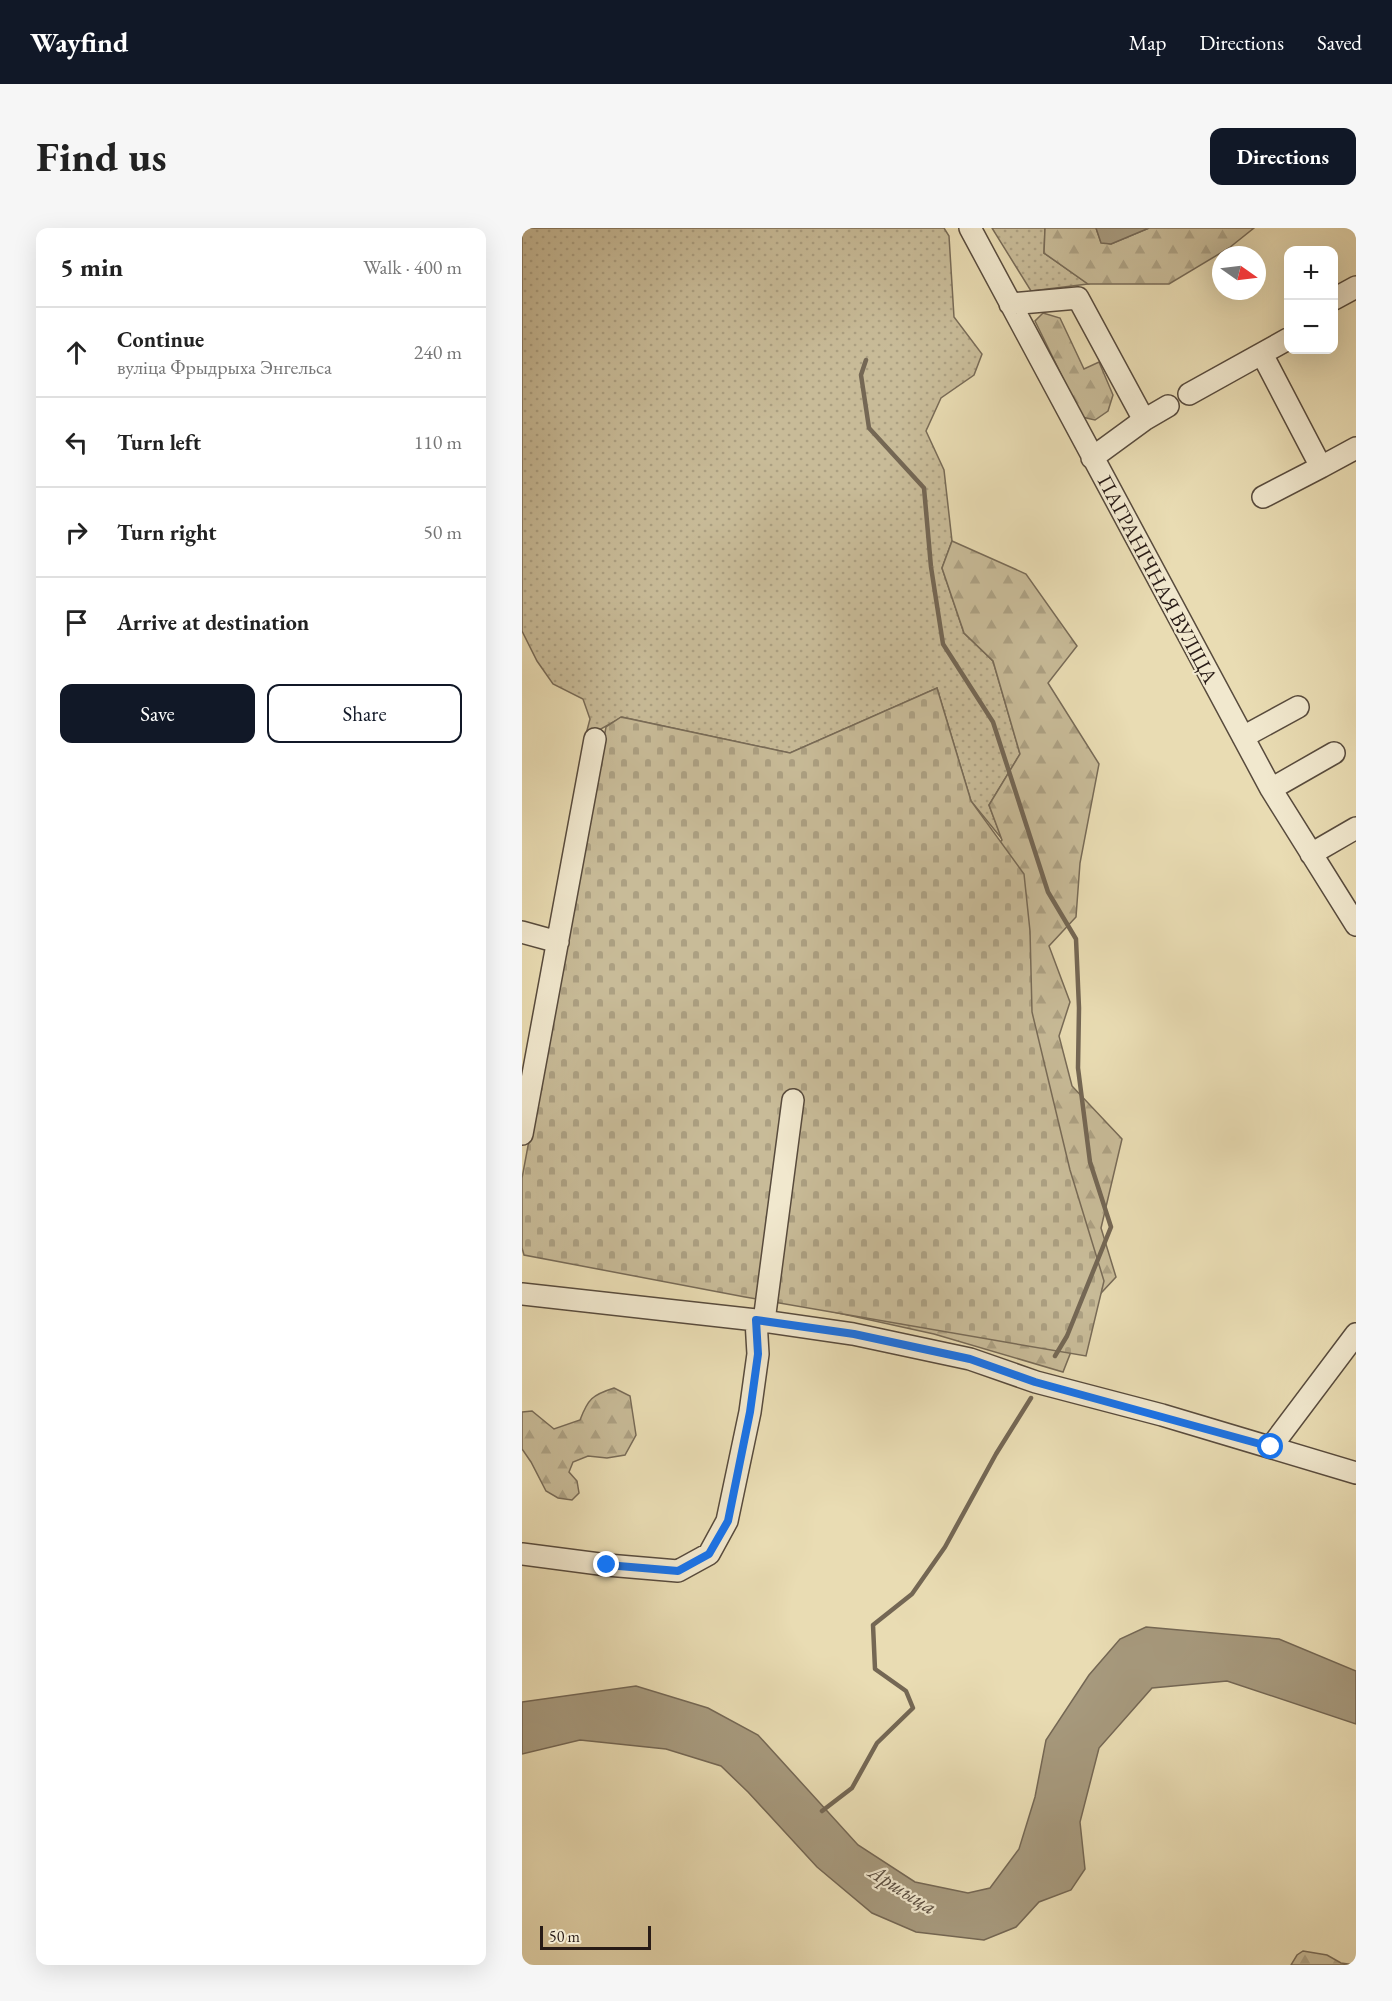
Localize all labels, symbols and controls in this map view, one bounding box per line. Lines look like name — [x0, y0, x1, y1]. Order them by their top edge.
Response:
text: Wayfind — [30, 24, 128, 60]
text: Map — [1129, 29, 1166, 56]
text: Directions — [1199, 29, 1284, 56]
text: Saved — [1317, 29, 1362, 56]
button: Directions — [1210, 128, 1356, 185]
text: Find us — [36, 129, 167, 184]
north arrow — [1212, 246, 1266, 300]
map controls — [1284, 246, 1338, 354]
button: + — [1284, 246, 1338, 300]
text: 5 min — [60, 250, 123, 284]
text: Walk · 400 m — [363, 254, 462, 280]
button: − — [1284, 300, 1338, 354]
text: Continue — [117, 325, 204, 354]
icon: ahead — [60, 336, 93, 369]
text: 240 m — [414, 339, 462, 365]
text: вуліца Фрыдрыха Энгельса — [117, 354, 332, 380]
icon: left — [60, 426, 93, 459]
text: Turn left — [117, 428, 201, 457]
text: 110 m — [414, 429, 462, 455]
street label: ПАГРАНІЧНАЯ ВУЛІЦА — [1092, 470, 1225, 688]
icon: right — [60, 516, 93, 549]
text: Turn right — [117, 518, 216, 547]
text: 50 m — [423, 519, 462, 545]
icon: arrive — [60, 606, 93, 639]
text: Arrive at destination — [117, 608, 309, 637]
button: Save — [60, 684, 255, 743]
button: Share — [267, 684, 462, 743]
route start — [1257, 1433, 1283, 1459]
route end — [593, 1551, 619, 1577]
water label: Аршыца — [862, 1856, 942, 1921]
scale bar — [540, 1923, 651, 1950]
text: 50 m — [549, 1926, 580, 1947]

